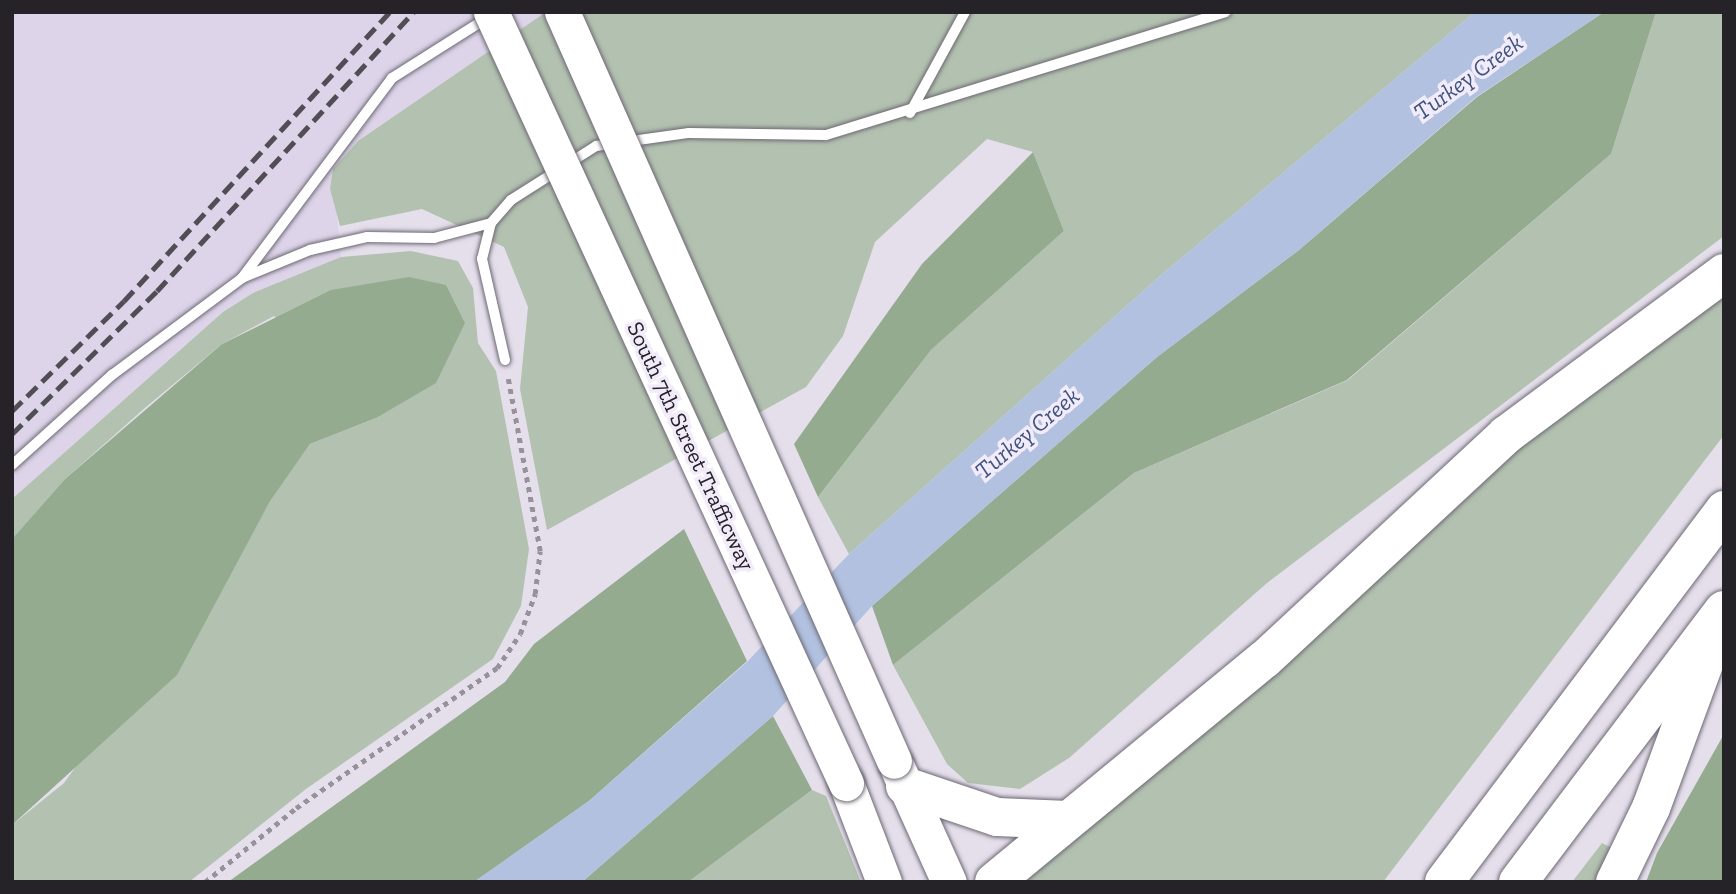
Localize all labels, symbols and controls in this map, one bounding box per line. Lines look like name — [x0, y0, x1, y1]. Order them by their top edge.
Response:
water label: Turkey Creek — [1408, 28, 1528, 126]
street label: South 7th Street Trafficway — [621, 317, 761, 575]
water label: Turkey Creek — [969, 381, 1085, 485]

